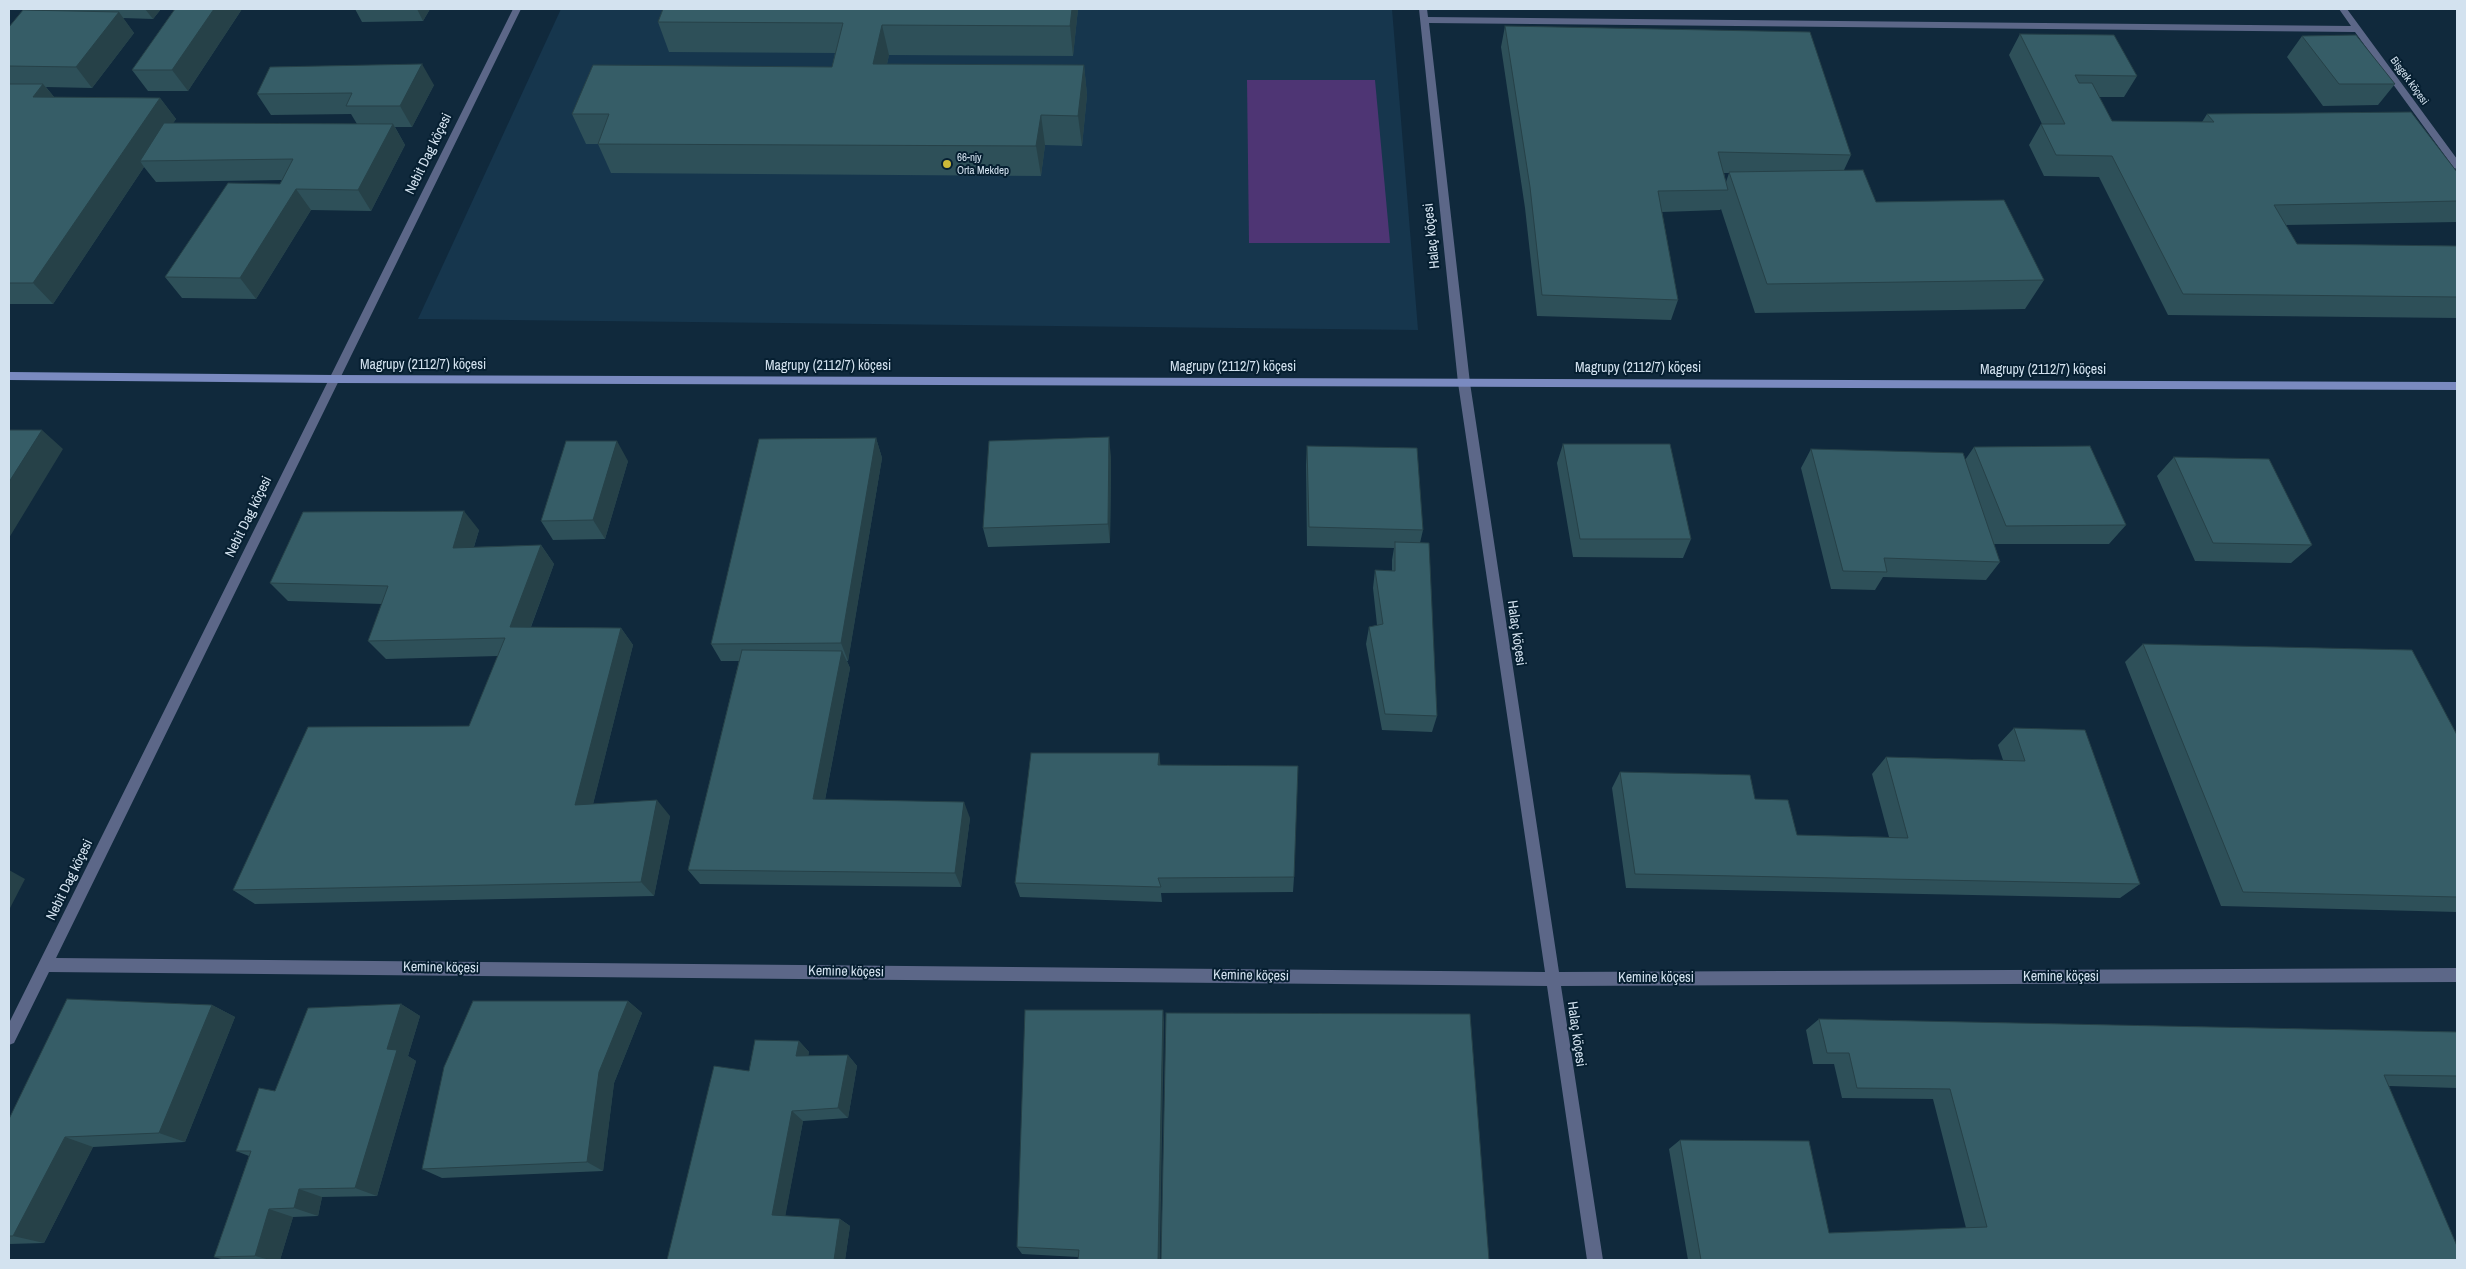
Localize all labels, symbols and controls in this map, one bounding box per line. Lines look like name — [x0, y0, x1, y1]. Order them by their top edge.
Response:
street label: Bişgek köçesi — [2387, 54, 2431, 108]
street label: Nebit Dag köçesi — [402, 111, 456, 197]
place label: 66-njy Orta Mekdep — [957, 151, 1009, 177]
marker: 66-njy Orta Mekdep — [941, 158, 953, 170]
street label: Halaç köçesi — [1420, 202, 1444, 270]
street label: Magrupy (2112/7) köçesi — [360, 357, 486, 373]
street label: Magrupy (2112/7) köçesi — [765, 358, 891, 374]
street label: Magrupy (2112/7) köçesi — [1170, 359, 1296, 375]
street label: Magrupy (2112/7) köçesi — [1575, 360, 1701, 376]
street label: Magrupy (2112/7) köçesi — [1980, 362, 2106, 378]
street label: Nebit Dag köçesi — [222, 474, 276, 560]
street label: Halaç köçesi — [1503, 599, 1529, 667]
street label: Nebit Dag köçesi — [43, 837, 97, 923]
street label: Kemine köçesi — [403, 959, 479, 977]
street label: Kemine köçesi — [808, 963, 884, 981]
street label: Kemine köçesi — [1213, 967, 1289, 985]
street label: Kemine köçesi — [2023, 969, 2099, 985]
street label: Kemine köçesi — [1618, 970, 1694, 986]
street label: Halaç köçesi — [1563, 1000, 1589, 1068]

